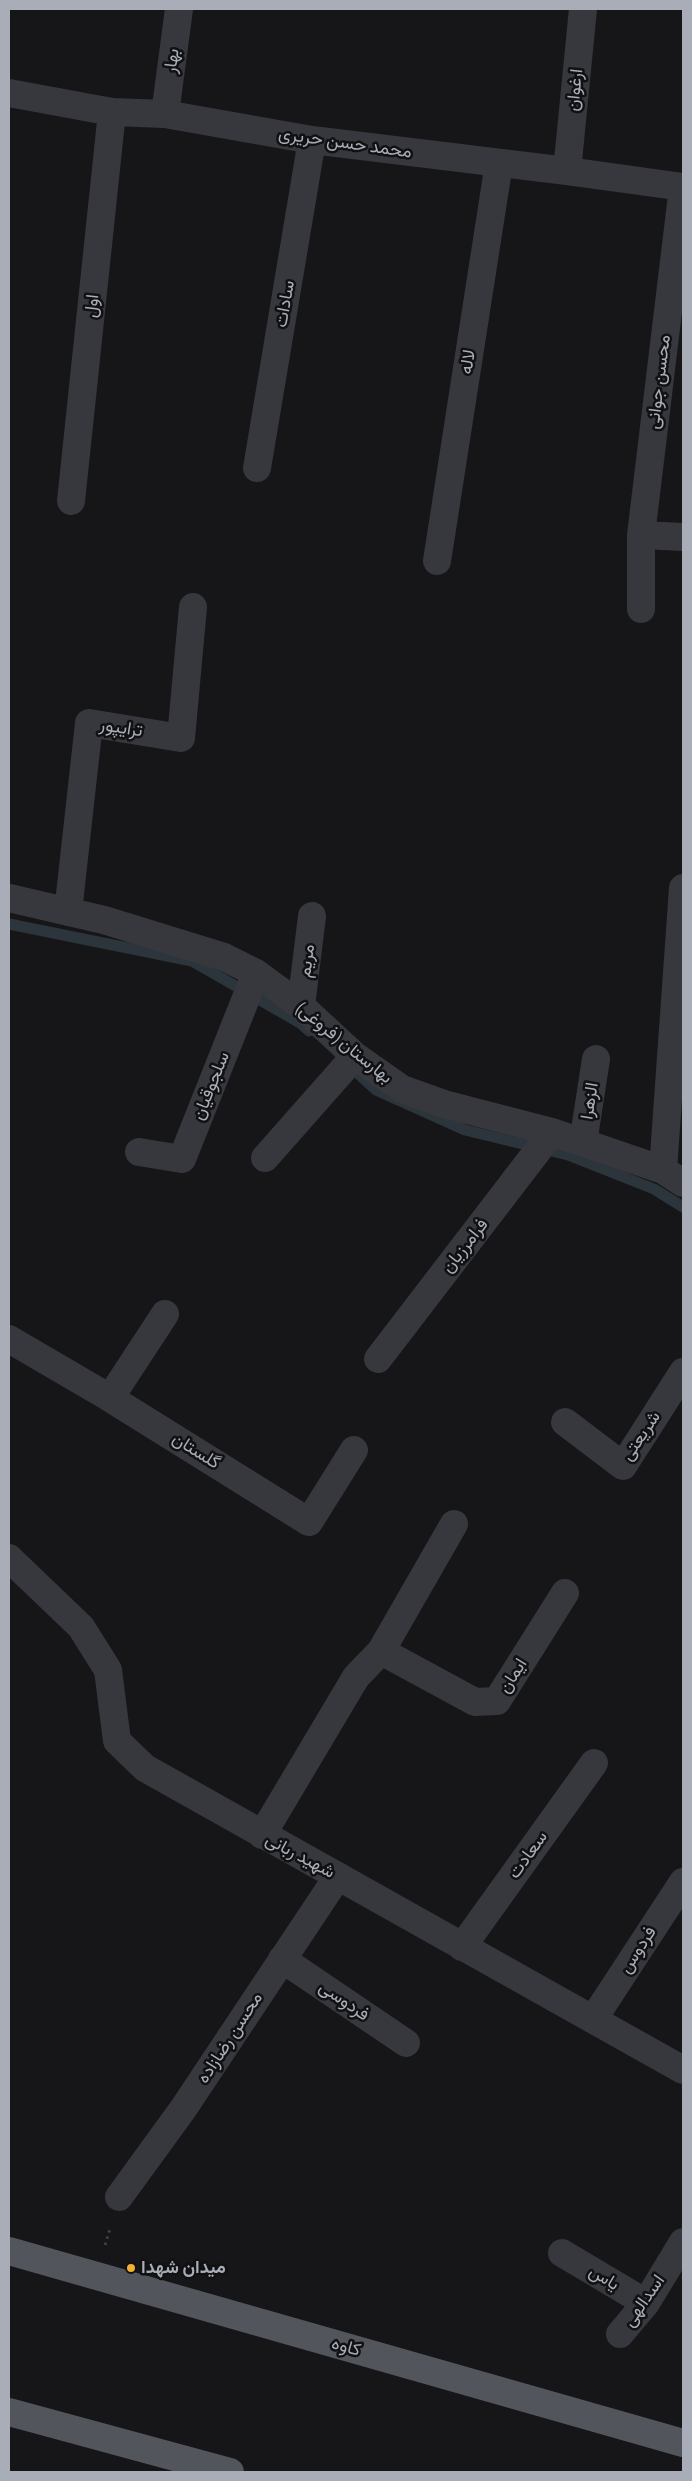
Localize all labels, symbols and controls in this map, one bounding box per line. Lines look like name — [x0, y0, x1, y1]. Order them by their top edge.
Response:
street label: بهار — [160, 47, 184, 75]
street label: ارغوان — [562, 68, 588, 112]
street label: محمد حسن حریری — [277, 123, 413, 163]
street label: سادات — [270, 279, 300, 329]
street label: اول — [80, 293, 104, 319]
street label: محسن جوانی — [642, 334, 676, 430]
street label: لاله — [455, 348, 481, 376]
street label: ترایپور — [98, 714, 144, 742]
street label: مریم — [294, 943, 320, 979]
street label: بهارستان (فروغی) — [291, 998, 397, 1088]
street label: سلجوقیان — [188, 1049, 234, 1123]
street label: الزهرا — [576, 1081, 604, 1121]
street label: فرامرزیان — [437, 1215, 493, 1277]
street label: شریعتی — [617, 1407, 665, 1465]
street label: گلستان — [168, 1428, 224, 1474]
street label: ایمان — [494, 1655, 532, 1697]
street label: سعادت — [504, 1827, 552, 1883]
street label: شهید ربانی — [262, 1829, 338, 1883]
street label: فردوس — [615, 1922, 661, 1978]
street label: فردوسی — [315, 1976, 373, 2026]
street label: محسن رضازاده — [192, 1988, 268, 2088]
place label: میدان شهدا — [141, 2257, 226, 2279]
street label: یاس — [585, 2261, 623, 2295]
marker: میدان شهدا — [125, 2262, 137, 2274]
street label: اسدالهی — [618, 2271, 670, 2331]
street label: کاوه — [329, 2333, 363, 2361]

